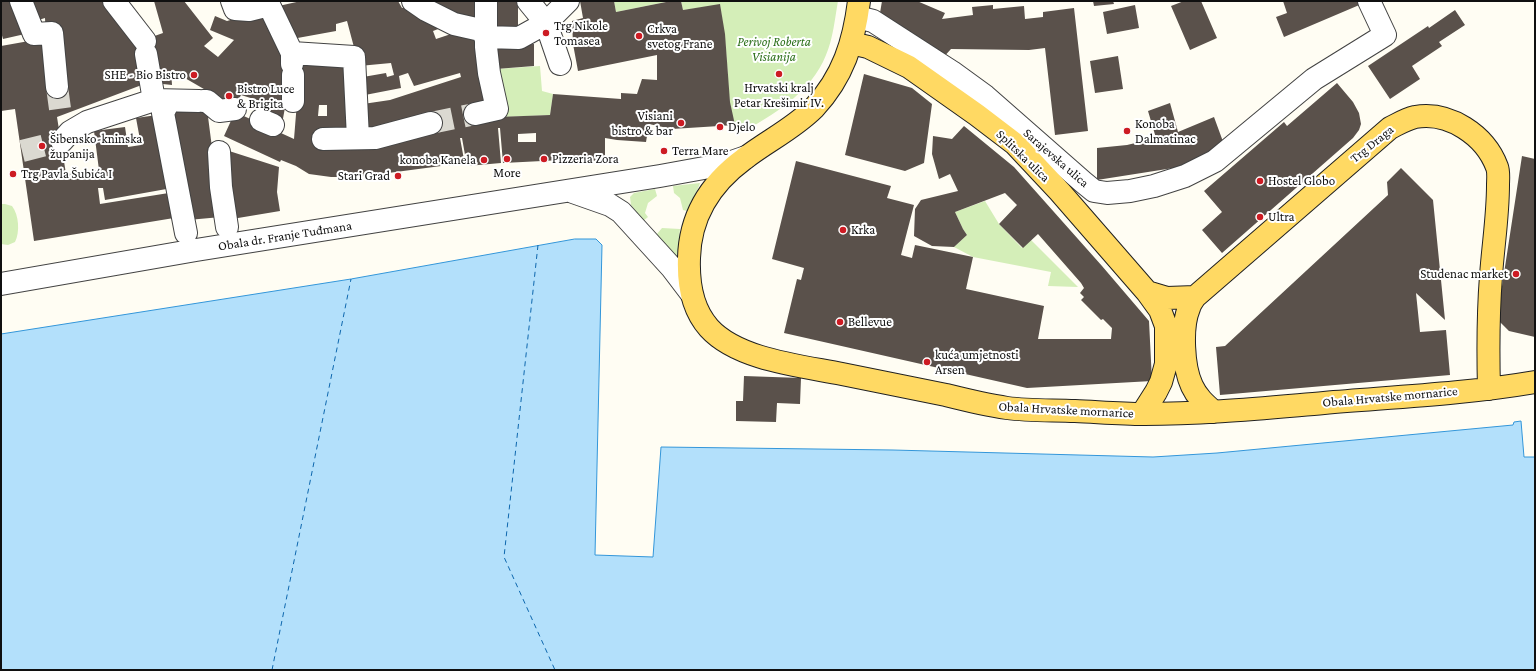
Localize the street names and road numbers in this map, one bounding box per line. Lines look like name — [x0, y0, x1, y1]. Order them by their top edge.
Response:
street label: Trg Draga — [1347, 122, 1397, 166]
street label: Sarajevska ulica — [1020, 125, 1092, 191]
street label: Splitska ulica — [993, 127, 1053, 185]
street label: Obala dr. Franje Tuđmana — [217, 218, 353, 254]
street label: Obala Hrvatske mornarice — [1322, 383, 1458, 411]
street label: Obala Hrvatske mornarice — [998, 399, 1134, 421]

